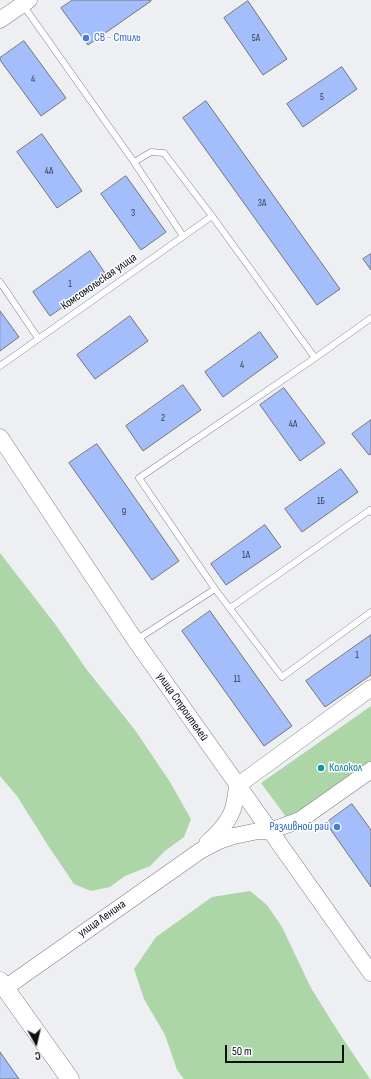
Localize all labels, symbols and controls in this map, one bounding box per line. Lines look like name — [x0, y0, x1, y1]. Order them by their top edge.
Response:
place label: СВ - Стиль — [94, 31, 141, 45]
house number: 5А — [252, 32, 260, 44]
marker: СВ - Стиль — [81, 33, 91, 43]
house number: 4 — [31, 73, 35, 85]
house number: 5 — [320, 91, 324, 103]
house number: 4А — [45, 165, 53, 177]
house number: 3А — [258, 197, 266, 209]
house number: 3 — [131, 207, 135, 219]
street label: Комсомольская улица — [58, 250, 140, 314]
house number: 1 — [68, 278, 72, 290]
house number: 4 — [240, 359, 244, 371]
house number: 2 — [161, 412, 165, 424]
house number: 4А — [289, 418, 297, 430]
house number: 1Б — [317, 495, 325, 507]
house number: 9 — [122, 506, 126, 518]
house number: 1А — [242, 549, 250, 561]
house number: 1 — [355, 649, 359, 661]
street label: улица Строителей — [153, 670, 211, 744]
house number: 11 — [234, 673, 240, 685]
place label: Колокол — [329, 761, 362, 775]
marker: Колокол — [316, 763, 326, 773]
place label: Разливной рай — [269, 820, 329, 834]
marker: Разливной рай — [332, 822, 342, 832]
street label: улица Ленина — [75, 897, 129, 941]
north arrow — [16, 1023, 56, 1063]
scale bar — [227, 1037, 346, 1063]
text: 50 m — [232, 1044, 252, 1059]
text: С — [34, 1049, 41, 1062]

